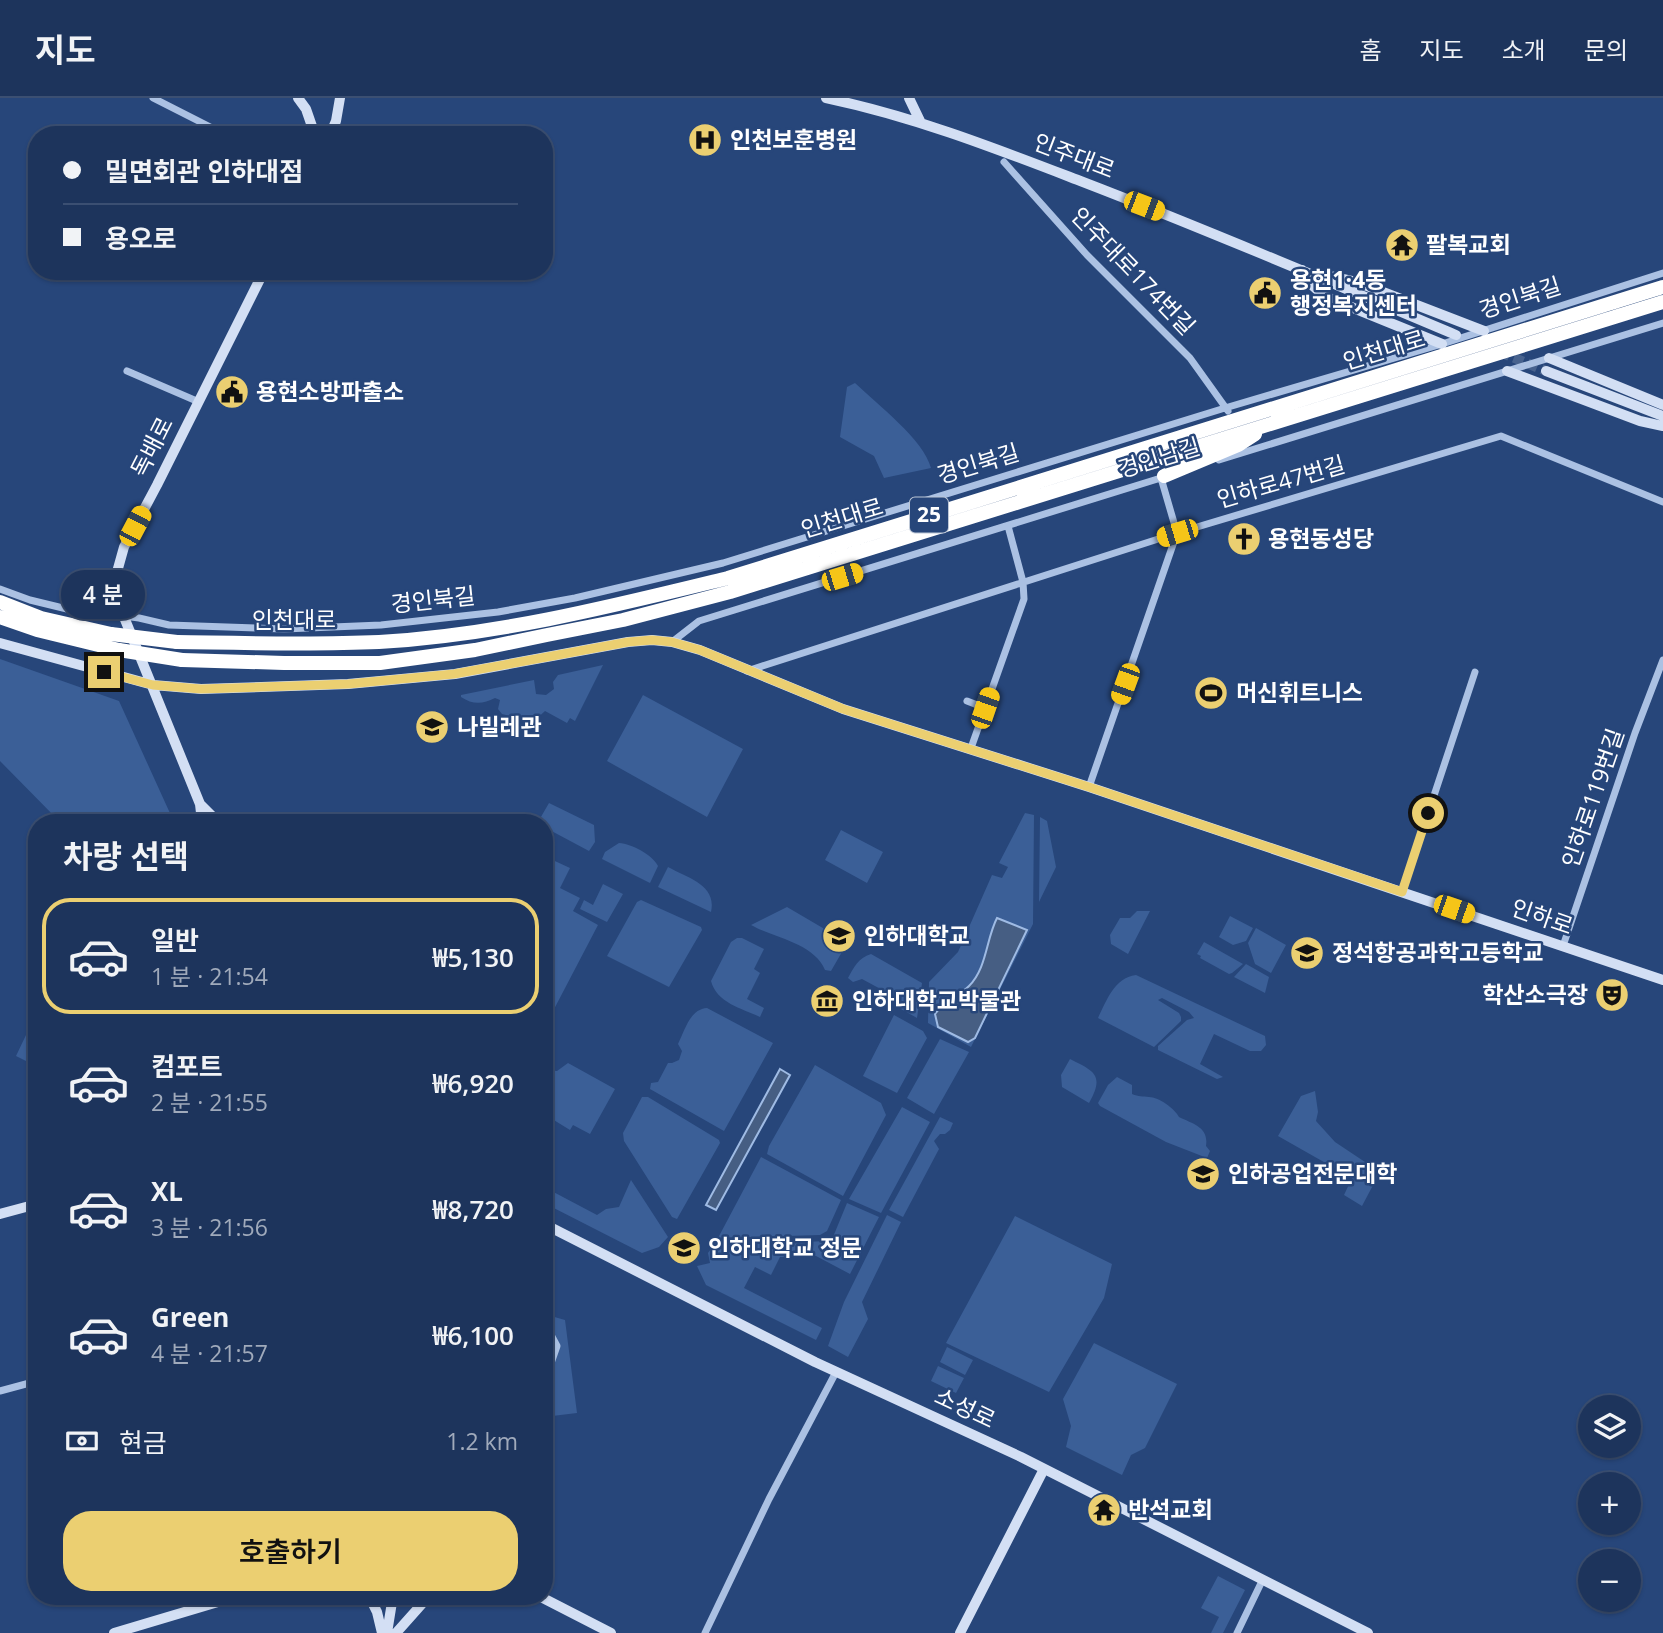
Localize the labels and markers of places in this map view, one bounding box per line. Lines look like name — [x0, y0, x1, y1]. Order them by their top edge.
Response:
hospital icon: 인천보훈병원 — [686, 121, 724, 159]
place label: 인천보훈병원 — [730, 123, 857, 155]
temple icon: 팔복교회 — [1383, 226, 1421, 264]
place label: 팔복교회 — [1426, 228, 1511, 260]
place label: 용현1·4동 행정복지센터 — [1290, 263, 1417, 321]
public building icon: 용현1·4동 행정복지센터 — [1246, 274, 1284, 312]
public building icon: 용현소방파출소 — [213, 373, 251, 411]
place label: 용현소방파출소 — [256, 375, 404, 407]
church icon: 용현동성당 — [1225, 520, 1263, 558]
place label: 용현동성당 — [1268, 522, 1374, 554]
sports icon: 머신휘트니스 — [1192, 674, 1230, 712]
place label: 머신휘트니스 — [1236, 676, 1363, 708]
school or university icon: 나빌레관 — [413, 708, 451, 746]
place label: 나빌레관 — [457, 710, 542, 742]
school or university icon: 인하대학교 — [820, 917, 858, 955]
place label: 인하대학교 — [864, 919, 970, 951]
school or university icon: 정석항공과학고등학교 — [1288, 934, 1326, 972]
place label: 정석항공과학고등학교 — [1332, 936, 1544, 968]
theatre icon: 학산소극장 — [1593, 976, 1631, 1014]
place label: 학산소극장 — [1482, 978, 1588, 1010]
museum icon: 인하대학교박물관 — [808, 982, 846, 1020]
place label: 인하대학교박물관 — [852, 984, 1021, 1016]
school or university icon: 인하공업전문대학 — [1184, 1155, 1222, 1193]
place label: 인하공업전문대학 — [1228, 1157, 1397, 1189]
school or university icon: 인하대학교 정문 — [665, 1229, 703, 1267]
place label: 인하대학교 정문 — [708, 1231, 862, 1263]
temple icon: 반석교회 — [1085, 1491, 1123, 1529]
place label: 반석교회 — [1128, 1493, 1213, 1525]

